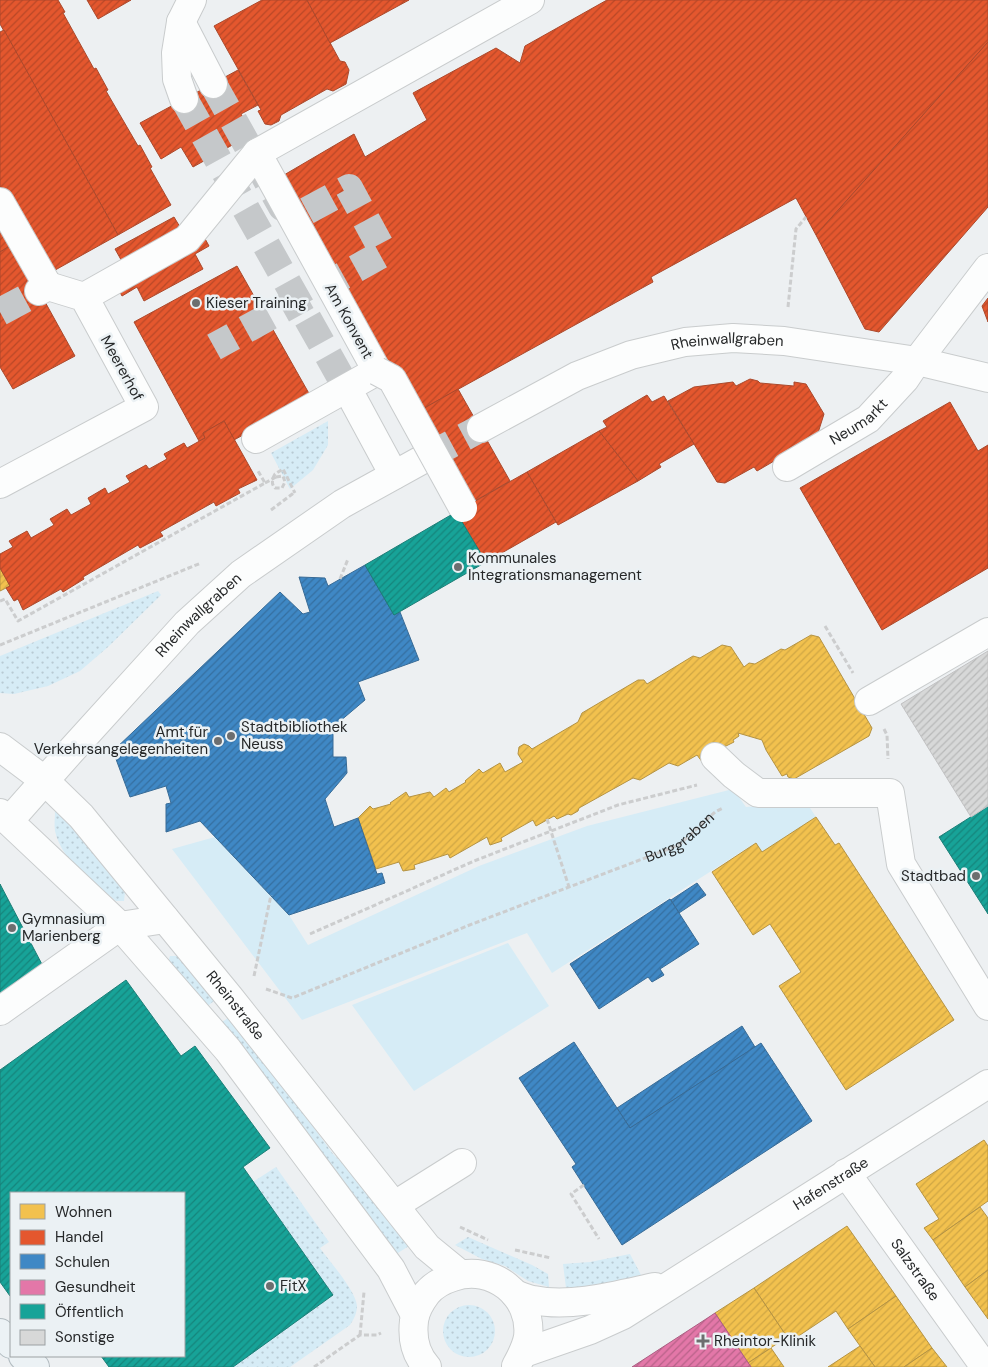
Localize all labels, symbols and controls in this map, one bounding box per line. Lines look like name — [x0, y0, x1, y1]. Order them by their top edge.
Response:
street label: Am Konvent — [320, 280, 378, 362]
place label: Kieser Training — [206, 293, 307, 313]
marker: Kieser Training — [190, 297, 202, 309]
street label: Rheinwallgraben — [669, 328, 784, 355]
street label: Meererhof — [96, 332, 148, 404]
street label: Neumarkt — [826, 394, 892, 450]
place label: Kommunales Integrationsmanagement — [468, 548, 642, 585]
marker: Kommunales Integrationsmanagement — [452, 561, 464, 573]
street label: Rheinwallgraben — [151, 568, 246, 661]
place label: Stadtbibliothek Neuss — [241, 717, 348, 754]
place label: Amt für Verkehrsangelegenheiten — [34, 722, 208, 759]
marker: Stadtbibliothek Neuss — [225, 730, 237, 742]
marker: Amt für Verkehrsangelegenheiten — [212, 735, 224, 747]
street label: Burggraben — [642, 808, 718, 867]
place label: Stadtbad — [901, 866, 966, 886]
marker: Stadtbad — [970, 870, 982, 882]
place label: Gymnasium Marienberg — [22, 909, 105, 946]
marker: Gymnasium Marienberg — [6, 922, 18, 934]
street label: Rheinstraße — [202, 966, 269, 1044]
street label: Hafenstraße — [789, 1152, 872, 1215]
legend — [10, 1192, 185, 1357]
text: Wohnen — [55, 1202, 112, 1222]
text: Handel — [55, 1227, 103, 1247]
street label: Salzstraße — [886, 1235, 944, 1305]
text: Schulen — [55, 1252, 110, 1272]
place label: FitX — [280, 1276, 307, 1296]
text: Gesundheit — [55, 1277, 136, 1297]
marker: FitX — [264, 1280, 276, 1292]
text: Öffentlich — [55, 1302, 124, 1322]
text: Sonstige — [55, 1327, 114, 1347]
place label: Rheintor-Klinik — [714, 1331, 816, 1351]
marker: Rheintor-Klinik — [696, 1334, 710, 1348]

